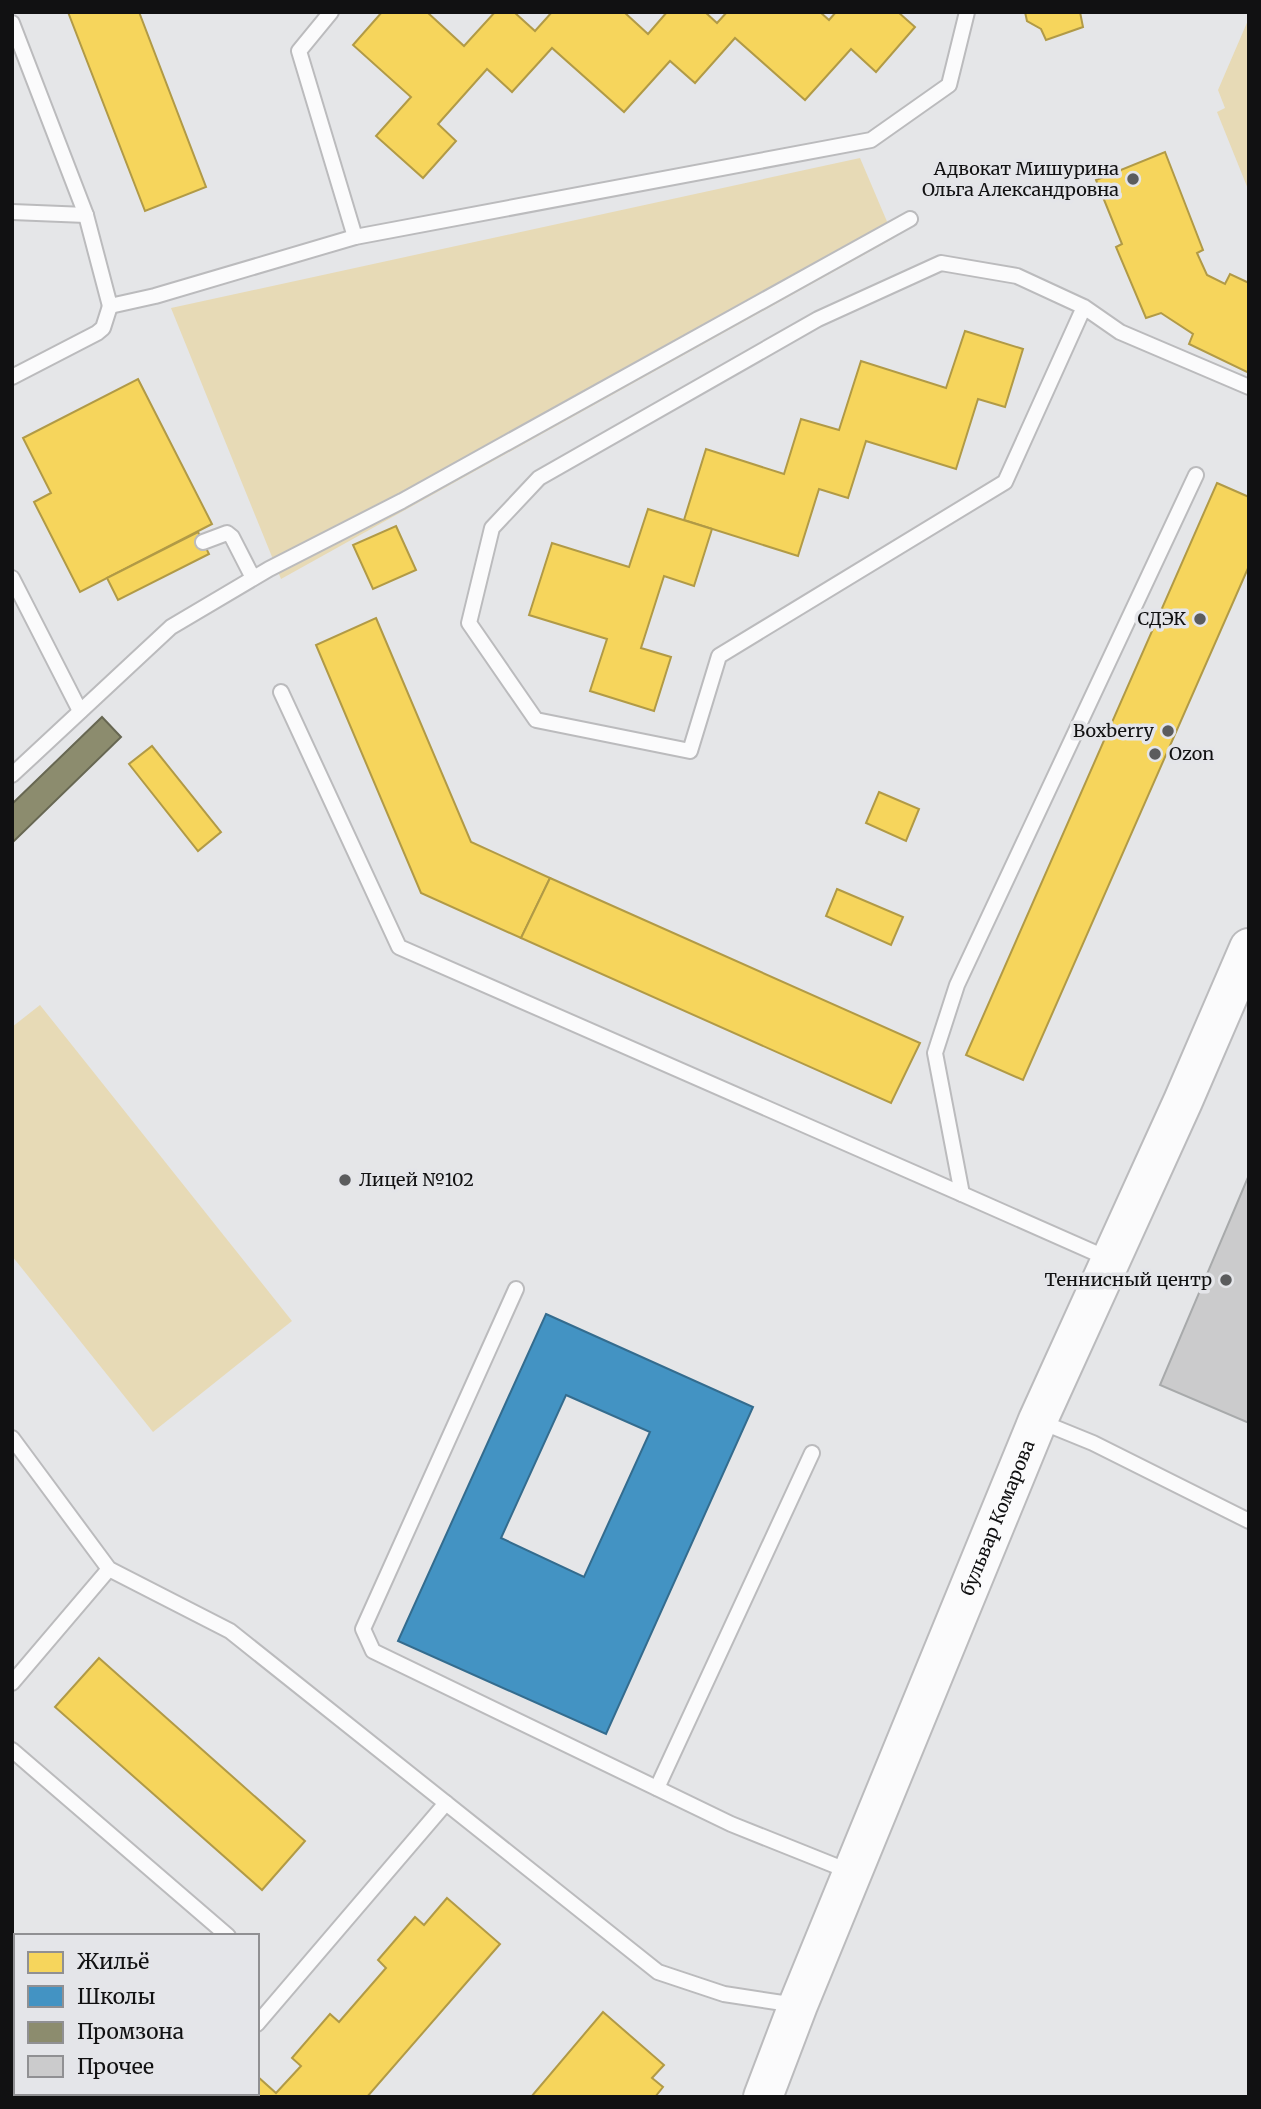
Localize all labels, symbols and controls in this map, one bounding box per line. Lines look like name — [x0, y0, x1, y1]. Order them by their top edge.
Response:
place label: Адвокат Мишурина Ольга Александровна — [922, 157, 1119, 201]
marker: Адвокат Мишурина Ольга Александровна — [1125, 171, 1141, 187]
place label: СДЭК — [1137, 607, 1186, 630]
marker: СДЭК — [1192, 611, 1208, 627]
place label: Boxberry — [1073, 719, 1155, 742]
marker: Boxberry — [1160, 723, 1176, 739]
place label: Ozon — [1169, 742, 1214, 765]
marker: Ozon — [1147, 746, 1163, 762]
place label: Лицей №102 — [359, 1168, 474, 1191]
marker: Лицей №102 — [337, 1172, 353, 1188]
place label: Теннисный центр — [1044, 1268, 1212, 1291]
marker: Теннисный центр — [1218, 1272, 1234, 1288]
street label: бульвар Комарова — [955, 1436, 1040, 1599]
legend — [14, 1934, 259, 2095]
text: Жильё — [77, 1948, 149, 1975]
text: Школы — [77, 1983, 155, 2010]
text: Промзона — [77, 2018, 184, 2045]
text: Прочее — [77, 2053, 154, 2080]

